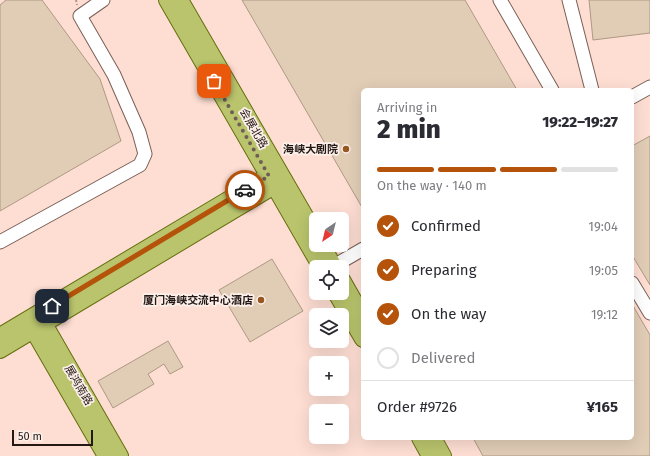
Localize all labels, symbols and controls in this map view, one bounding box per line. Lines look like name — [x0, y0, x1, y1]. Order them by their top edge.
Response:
pin — [197, 64, 231, 98]
icon: bag — [203, 70, 225, 92]
text: Arriving in — [377, 100, 437, 115]
street label: 会展北路 — [237, 106, 270, 151]
text: 19:22–19:27 — [542, 113, 618, 131]
text: 2 min — [377, 114, 441, 145]
place label: 海峡大剧院 — [283, 143, 338, 156]
marker: 海峡大剧院 — [341, 144, 351, 154]
courier — [225, 170, 265, 210]
text: On the way · 140 m — [377, 178, 487, 193]
icon: car — [234, 179, 256, 201]
north arrow — [309, 212, 349, 252]
map controls — [309, 212, 349, 444]
icon: check — [377, 215, 399, 237]
text: Confirmed — [411, 217, 481, 235]
text: 19:04 — [588, 219, 618, 234]
icon: check — [377, 259, 399, 281]
button: locate — [309, 260, 349, 300]
text: Preparing — [411, 261, 476, 279]
text: 19:05 — [589, 263, 618, 278]
pin — [35, 289, 69, 323]
place label: 厦门海峡交流中心酒店 — [143, 294, 253, 307]
icon: home — [41, 295, 63, 317]
marker: 厦门海峡交流中心酒店 — [256, 295, 266, 305]
icon: check — [377, 303, 399, 325]
text: On the way — [411, 305, 486, 323]
text: 19:12 — [591, 307, 618, 322]
button: layers — [309, 308, 349, 348]
text: Delivered — [411, 349, 475, 367]
button: + — [309, 356, 349, 396]
street label: 展鸿南路 — [62, 363, 95, 408]
text: Order #9726 — [377, 398, 457, 416]
text: ¥165 — [587, 398, 618, 416]
button: − — [309, 404, 349, 444]
scale bar — [12, 428, 93, 447]
text: 50 m — [18, 430, 42, 443]

